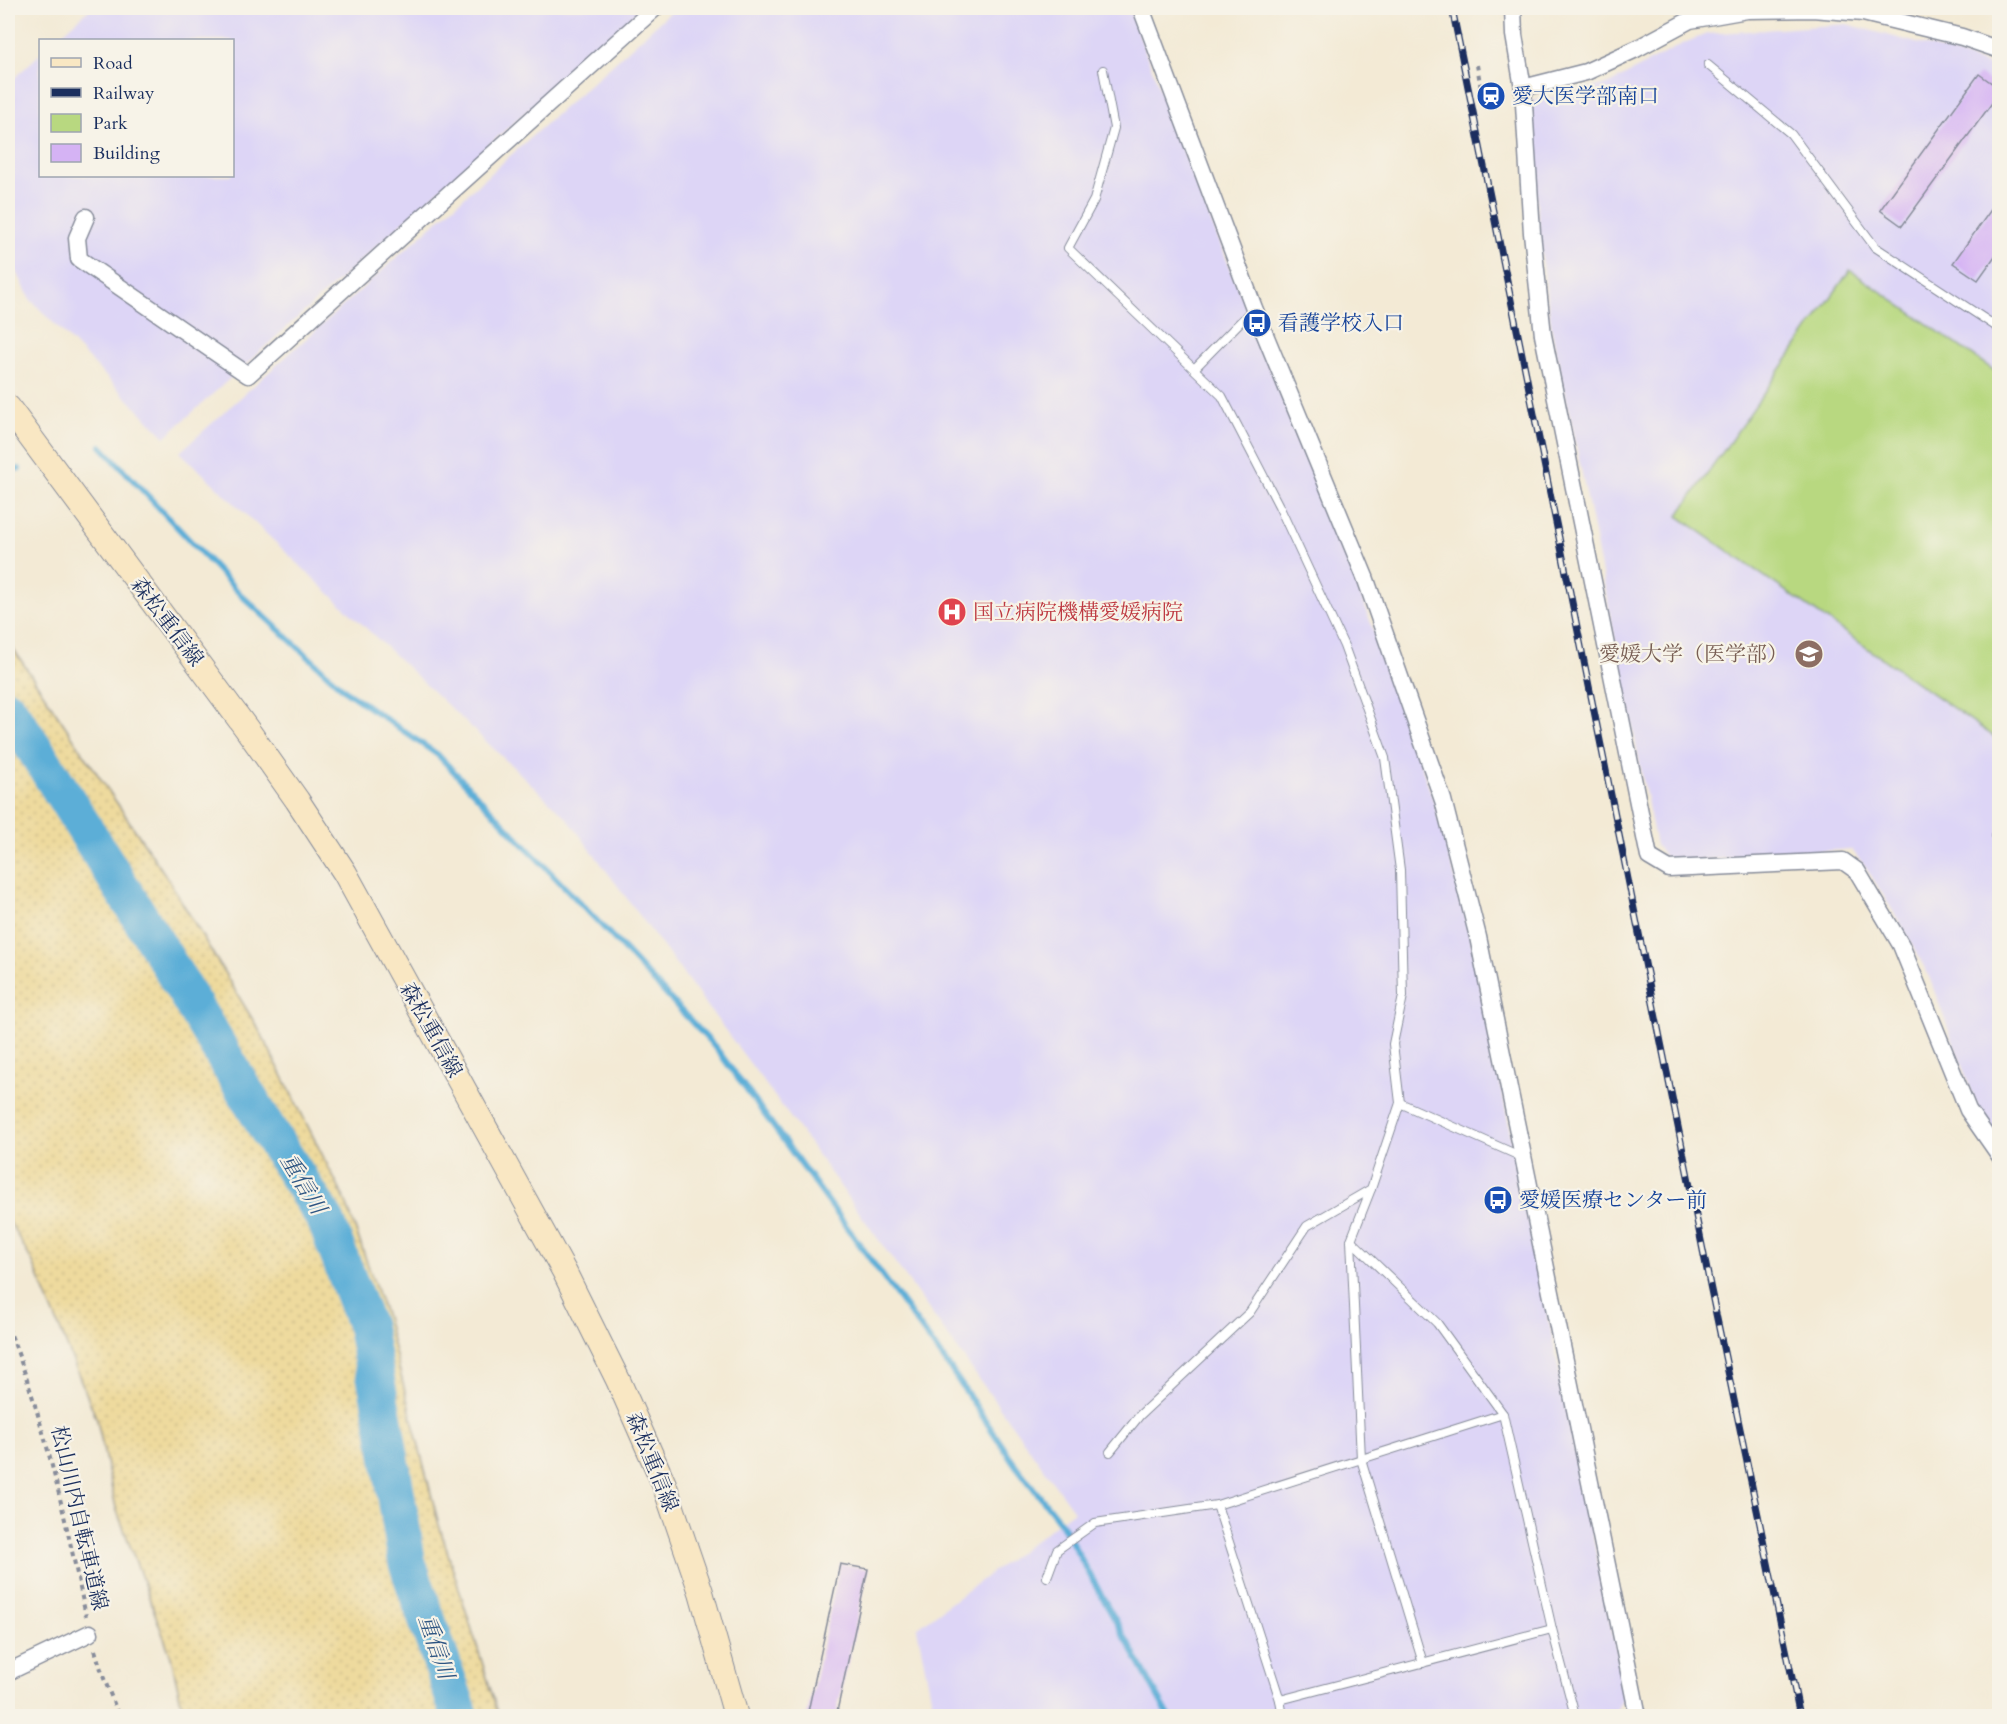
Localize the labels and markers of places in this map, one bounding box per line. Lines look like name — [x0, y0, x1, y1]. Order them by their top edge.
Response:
station icon: 愛大医学部南口 — [1475, 80, 1507, 112]
place label: 愛大医学部南口 — [1512, 82, 1659, 111]
bus stop icon: 看護学校入口 — [1241, 307, 1273, 339]
place label: 看護学校入口 — [1278, 309, 1404, 338]
hospital icon: 国立病院機構愛媛病院 — [936, 596, 968, 628]
place label: 国立病院機構愛媛病院 — [973, 598, 1183, 627]
school or university icon: 愛媛大学（医学部） — [1793, 638, 1825, 670]
place label: 愛媛大学（医学部） — [1599, 640, 1788, 669]
bus stop icon: 愛媛医療センター前 — [1482, 1184, 1514, 1216]
place label: 愛媛医療センター前 — [1519, 1186, 1707, 1215]

